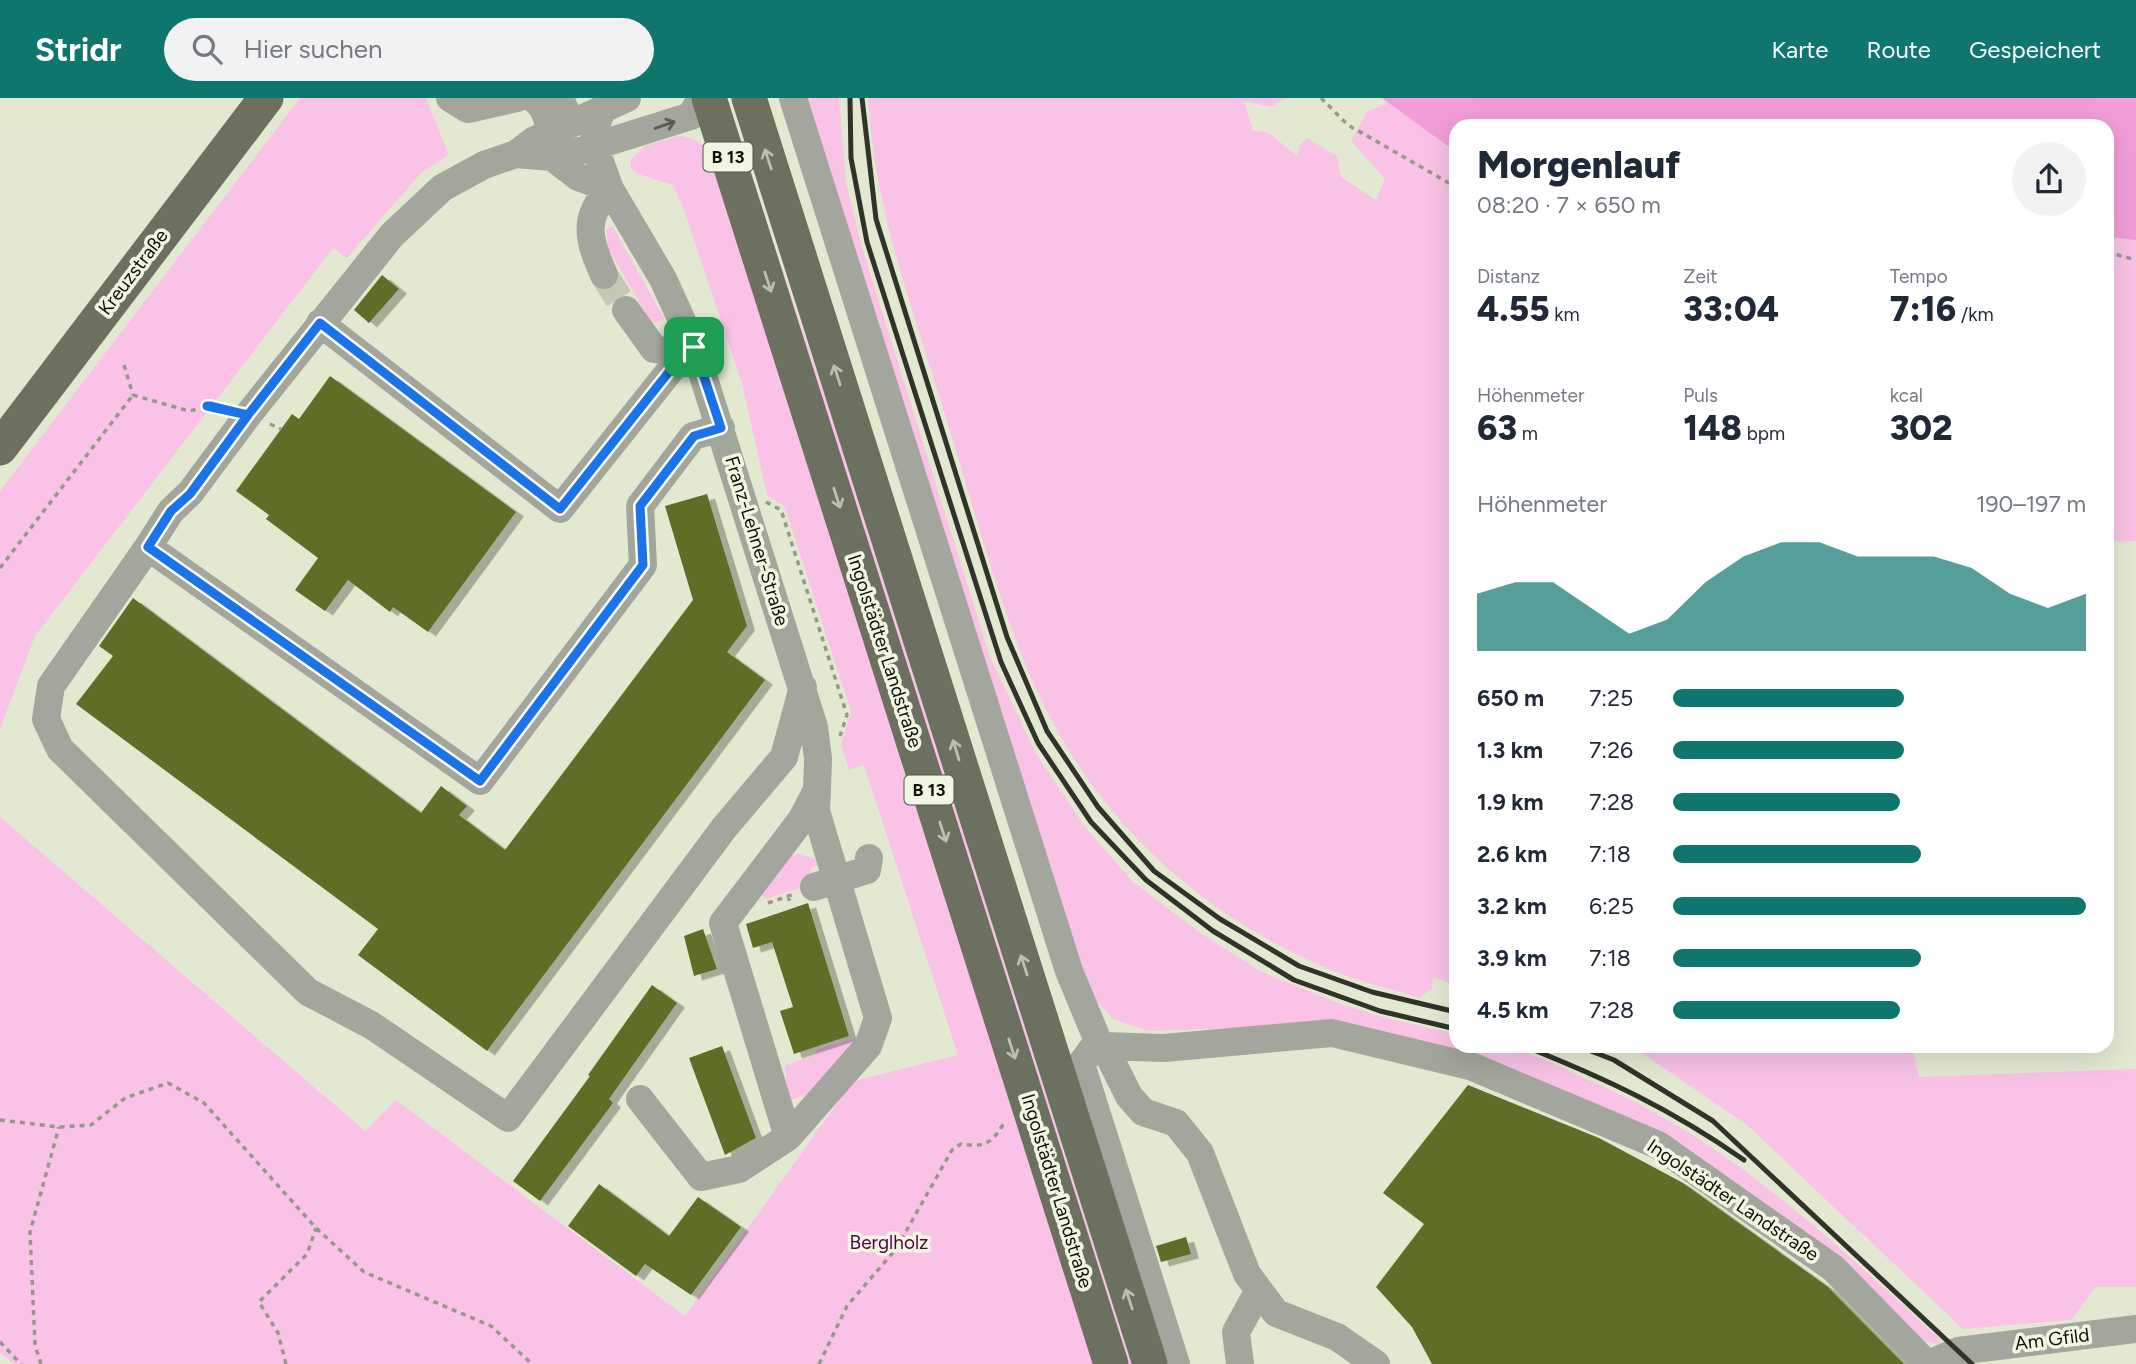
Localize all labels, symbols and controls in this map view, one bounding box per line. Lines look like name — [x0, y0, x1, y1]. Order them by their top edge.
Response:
search box — [164, 18, 654, 81]
text: Stridr — [35, 30, 122, 69]
icon: search — [188, 30, 226, 68]
text: Hier suchen — [244, 33, 382, 65]
text: Karte — [1772, 35, 1828, 64]
text: Route — [1866, 35, 1931, 64]
text: Gespeichert — [1969, 35, 2101, 64]
one-way arrow — [654, 118, 676, 130]
road number: B 13 — [704, 142, 752, 172]
text: Morgenlauf — [1477, 142, 1681, 188]
button: share — [2012, 142, 2086, 216]
one-way arrow — [761, 148, 774, 170]
text: 08:20 · 7 × 650 m — [1477, 191, 1661, 219]
street label: Kreuzstraße — [93, 225, 173, 319]
text: Distanz — [1477, 265, 1540, 288]
text: Zeit — [1683, 265, 1717, 288]
text: Tempo — [1890, 265, 1948, 288]
one-way arrow — [762, 270, 775, 292]
text: 4.55 — [1477, 288, 1550, 330]
text: 33:04 — [1683, 288, 1779, 330]
text: 7:16 — [1890, 288, 1956, 330]
text: km — [1550, 303, 1580, 326]
text: /km — [1956, 303, 1994, 326]
pin — [664, 317, 724, 377]
icon: arrive — [675, 328, 713, 366]
one-way arrow — [830, 365, 842, 387]
text: Höhenmeter — [1477, 384, 1584, 407]
text: Puls — [1683, 384, 1718, 407]
text: kcal — [1890, 384, 1923, 407]
text: 63 — [1477, 407, 1517, 449]
text: 148 — [1683, 407, 1742, 449]
text: 302 — [1890, 407, 1953, 449]
text: m — [1517, 422, 1538, 445]
text: bpm — [1742, 422, 1785, 445]
street label: Franz-Lehner-Straße — [720, 453, 794, 629]
one-way arrow — [831, 487, 844, 509]
text: Höhenmeter — [1477, 490, 1607, 518]
text: 190–197 m — [1976, 490, 2086, 518]
street label: Ingolstädter Landstraße — [843, 551, 927, 751]
text: 650 m — [1477, 684, 1544, 712]
text: 7:25 — [1589, 684, 1633, 712]
text: 1.3 km — [1477, 736, 1543, 764]
text: 7:26 — [1589, 736, 1633, 764]
one-way arrow — [948, 739, 961, 761]
road number: B 13 — [904, 776, 954, 804]
text: 1.9 km — [1477, 788, 1544, 816]
text: 7:28 — [1589, 788, 1634, 816]
one-way arrow — [937, 821, 950, 843]
text: 2.6 km — [1477, 840, 1547, 868]
text: 7:18 — [1589, 840, 1631, 868]
text: 3.2 km — [1477, 892, 1547, 920]
text: 6:25 — [1589, 892, 1634, 920]
text: 3.9 km — [1477, 944, 1547, 972]
text: 7:18 — [1589, 944, 1631, 972]
one-way arrow — [1016, 955, 1029, 977]
text: 4.5 km — [1477, 996, 1549, 1024]
text: 7:28 — [1589, 996, 1634, 1024]
one-way arrow — [1006, 1037, 1019, 1059]
street label: Ingolstädter Landstraße — [1016, 1091, 1098, 1291]
street label: Ingolstädter Landstraße — [1643, 1134, 1823, 1266]
park label: Berglholz — [850, 1231, 928, 1254]
one-way arrow — [1122, 1288, 1135, 1310]
street label: Am Gfild — [2013, 1323, 2091, 1355]

